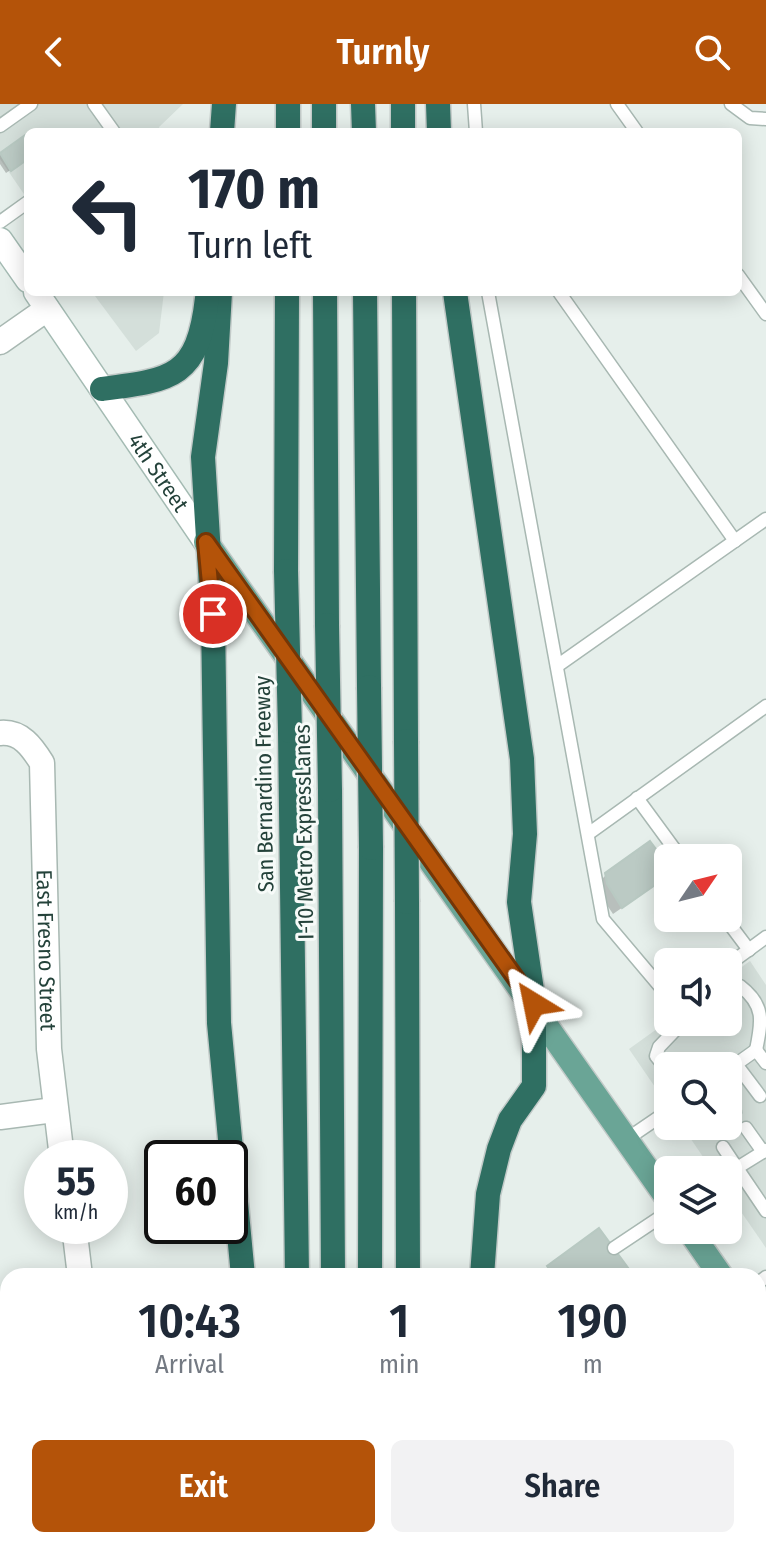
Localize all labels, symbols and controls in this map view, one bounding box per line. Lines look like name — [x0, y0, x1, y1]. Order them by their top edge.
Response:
icon: back — [32, 30, 76, 74]
text: Turnly — [337, 30, 429, 74]
icon: search — [690, 30, 734, 74]
text: 170 m — [188, 156, 320, 223]
icon: left — [56, 160, 160, 264]
text: Turn left — [188, 224, 312, 268]
street label: 4th Street — [122, 428, 195, 517]
pin — [179, 580, 247, 648]
icon: arrive — [191, 592, 235, 636]
street label: San Bernardino Freeway — [249, 675, 279, 892]
street label: I-10 Metro ExpressLanes — [289, 724, 319, 940]
north arrow — [654, 844, 742, 932]
map controls — [654, 844, 742, 1244]
street label: East Fresno Street — [31, 869, 62, 1032]
button: sound — [654, 948, 742, 1036]
position arrow — [492, 962, 576, 1046]
button: search — [654, 1052, 742, 1140]
speed limit sign: 60 — [144, 1140, 248, 1244]
button: layers — [654, 1156, 742, 1244]
text: 55 — [56, 1158, 96, 1206]
text: km/h — [54, 1200, 98, 1224]
text: 10:43 — [138, 1292, 241, 1350]
text: 1 — [389, 1292, 409, 1350]
text: 190 — [558, 1292, 628, 1350]
text: Arrival — [155, 1349, 224, 1380]
text: min — [379, 1349, 419, 1380]
text: m — [583, 1349, 603, 1380]
button: Exit — [32, 1440, 375, 1532]
button: Share — [391, 1440, 734, 1532]

